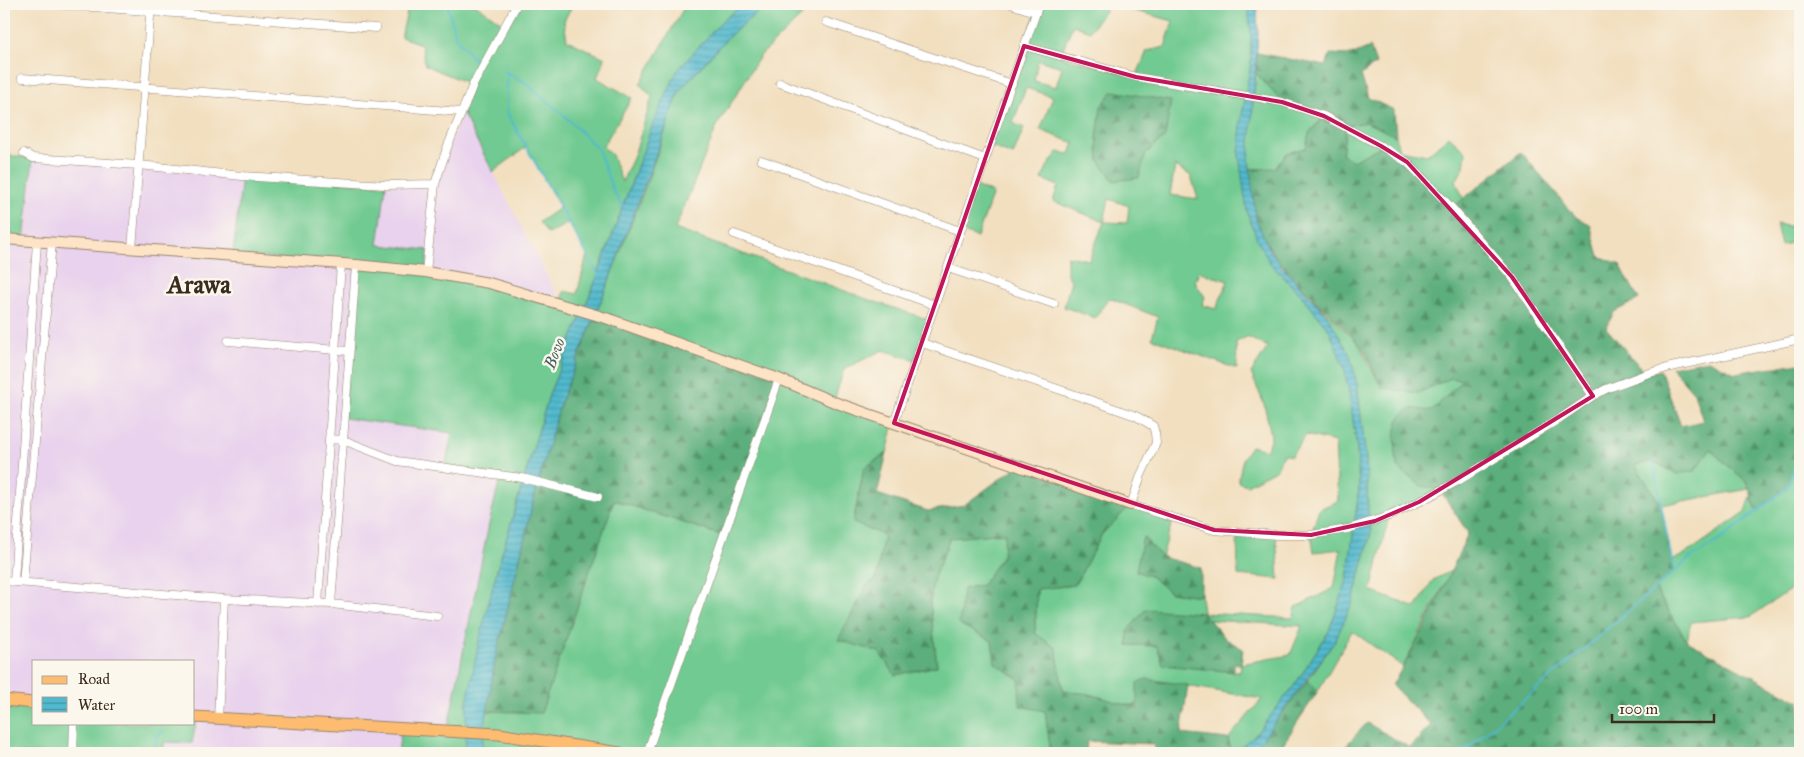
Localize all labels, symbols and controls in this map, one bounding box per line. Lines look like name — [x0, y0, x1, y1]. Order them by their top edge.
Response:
district label: Arawa — [165, 269, 231, 300]
water label: Bovo — [540, 335, 569, 372]
legend — [32, 660, 195, 724]
text: Road — [78, 670, 110, 688]
scale bar — [1612, 692, 1714, 724]
text: Water — [78, 696, 115, 714]
text: 100 m — [1619, 700, 1659, 718]

